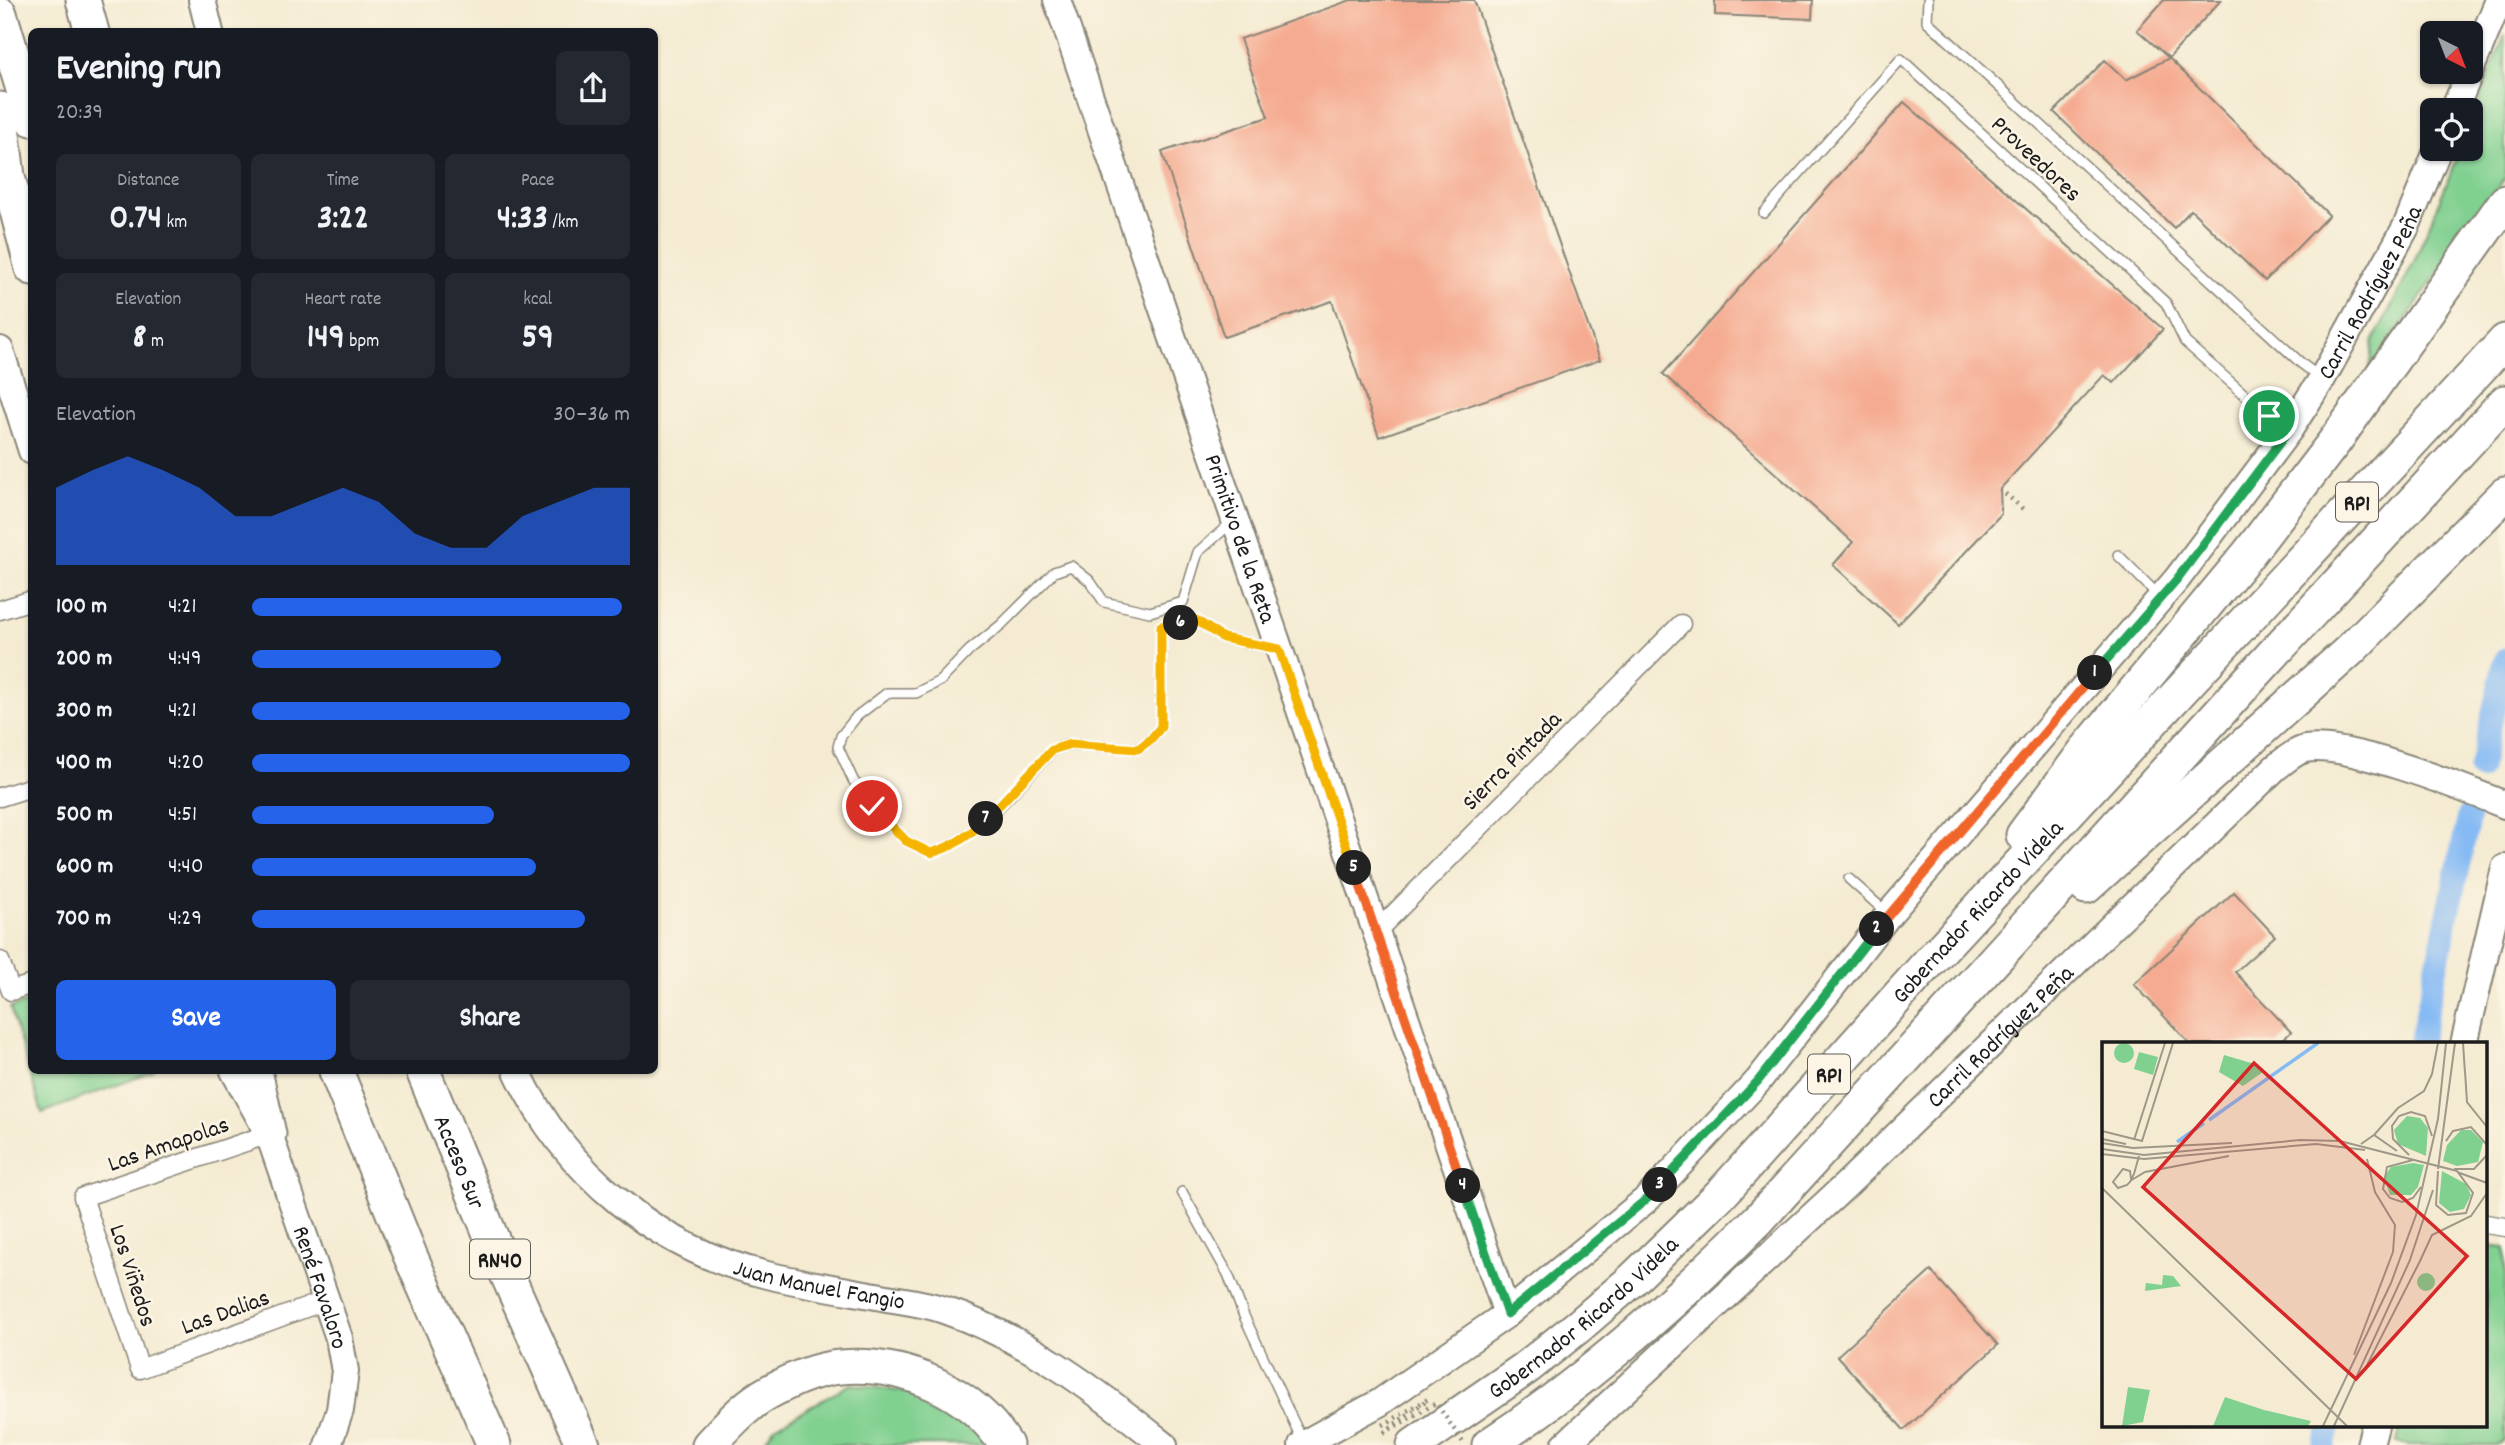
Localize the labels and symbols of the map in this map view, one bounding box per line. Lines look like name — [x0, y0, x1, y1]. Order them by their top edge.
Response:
north arrow — [2420, 21, 2483, 84]
street label: Proveedores — [1982, 109, 2088, 211]
street label: Carril Rodríguez Peña — [2311, 201, 2433, 387]
pin — [2239, 386, 2299, 446]
street label: Primitivo de la Reta — [1194, 450, 1283, 629]
road number: RP1 — [2336, 482, 2378, 522]
pin: 6 — [1164, 606, 1198, 640]
pin: 1 — [2078, 656, 2112, 690]
street label: Sierra Pintada — [1455, 704, 1571, 820]
pin — [842, 776, 902, 836]
pin: 7 — [968, 802, 1004, 836]
street label: Gobernador Ricardo Videla — [1885, 813, 2073, 1013]
pin: 5 — [1336, 850, 1372, 886]
pin: 2 — [1860, 912, 1895, 946]
street label: Carril Rodríguez Peña — [1920, 958, 2083, 1117]
inset map — [2102, 1042, 2488, 1428]
road number: RP1 — [1808, 1054, 1850, 1093]
street label: Las Amapolas — [104, 1109, 234, 1182]
street label: Acceso Sur — [423, 1110, 492, 1215]
pin: 4 — [1446, 1168, 1480, 1204]
pin: 3 — [1642, 1168, 1678, 1202]
street label: Los Viñedos — [99, 1220, 164, 1331]
street label: René Favaloro — [282, 1222, 355, 1352]
street label: Gobernador Ricardo Videla — [1482, 1229, 1688, 1409]
road number: RN40 — [470, 1240, 530, 1278]
street label: Juan Manuel Fangio — [728, 1252, 907, 1321]
street label: Las Dalias — [177, 1282, 275, 1345]

